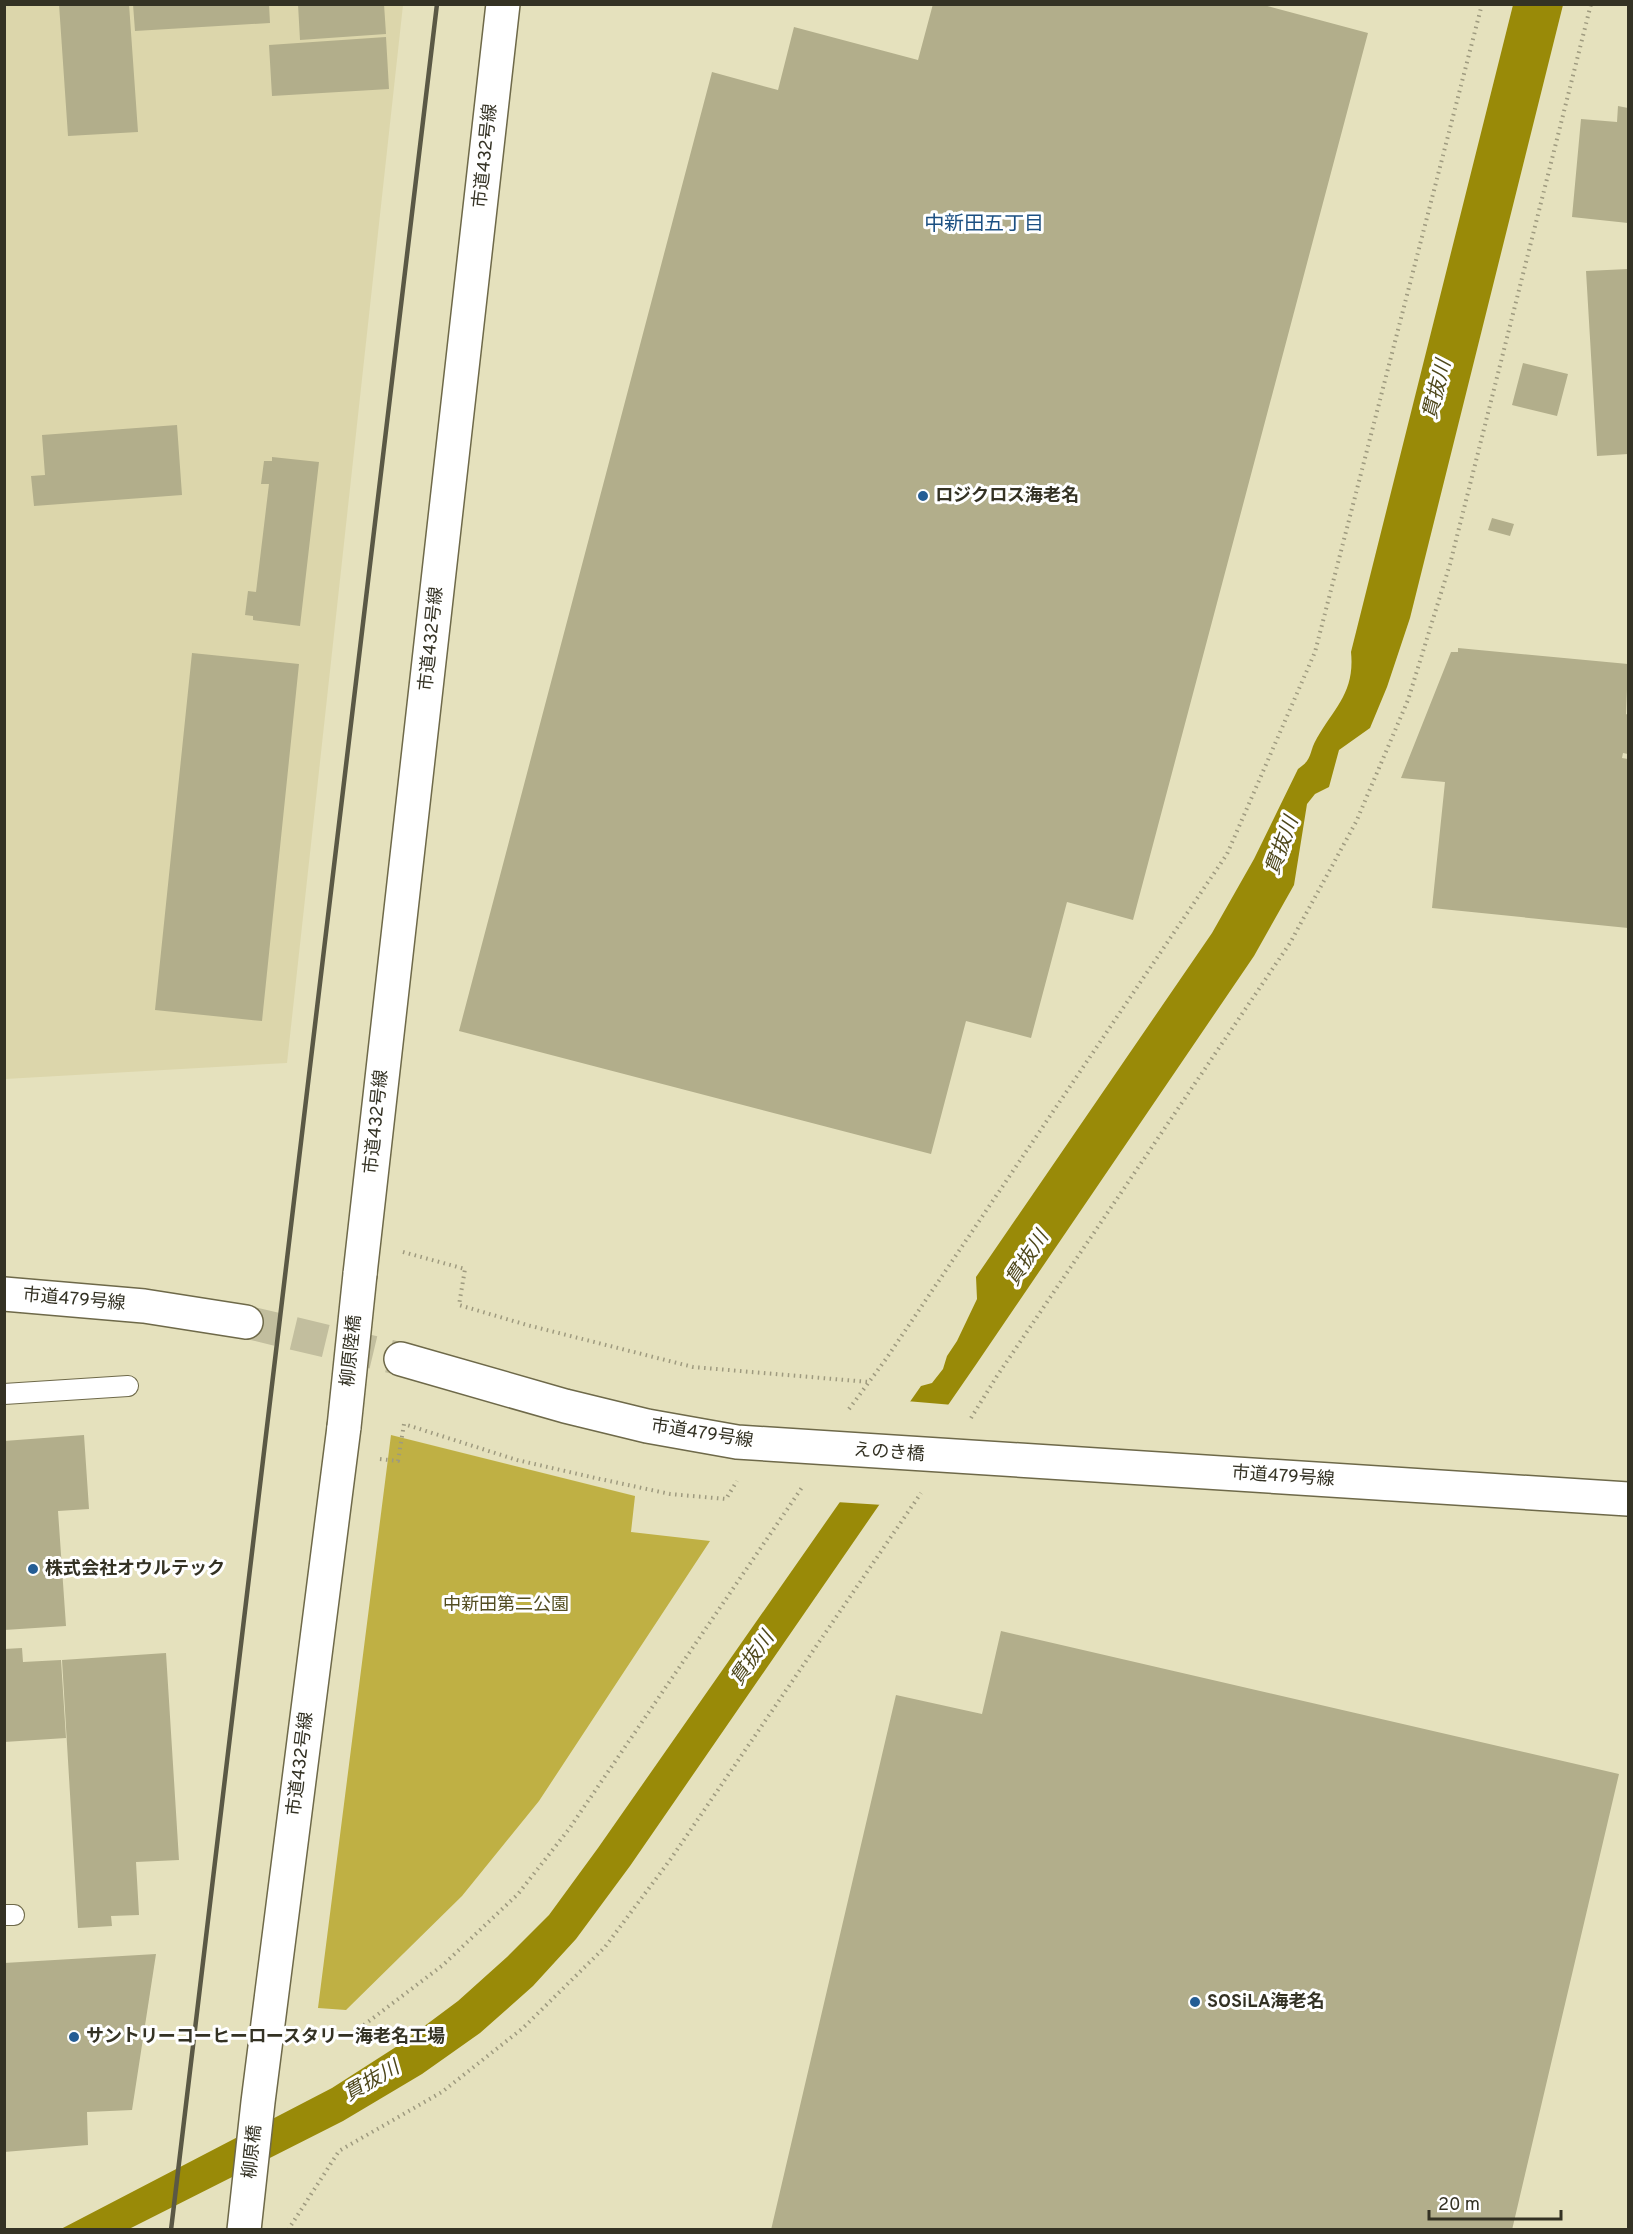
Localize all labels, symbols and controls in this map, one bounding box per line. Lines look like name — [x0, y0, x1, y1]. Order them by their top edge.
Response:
street label: 市道432号線 — [469, 103, 503, 209]
district label: 中新田五丁目 — [924, 212, 1044, 238]
water label: 貫抜川 — [1418, 356, 1458, 422]
place label: ロジクロス海老名 — [935, 485, 1079, 508]
marker: ロジクロス海老名 — [916, 489, 930, 503]
street label: 市道432号線 — [415, 586, 449, 692]
water label: 貫抜川 — [1261, 811, 1306, 879]
street label: 市道432号線 — [360, 1069, 394, 1175]
water label: 貫抜川 — [1001, 1225, 1056, 1291]
street label: 市道479号線 — [22, 1284, 126, 1316]
street label: 柳原陸橋 — [337, 1314, 367, 1388]
street label: 市道479号線 — [649, 1415, 755, 1453]
street label: えのき橋 — [853, 1439, 925, 1467]
street label: 市道479号線 — [1231, 1462, 1335, 1492]
place label: 株式会社オウルテック — [45, 1558, 225, 1581]
marker: 株式会社オウルテック — [26, 1562, 40, 1576]
park label: 中新田第二公園 — [443, 1594, 569, 1617]
water label: 貫抜川 — [725, 1625, 782, 1691]
street label: 市道432号線 — [283, 1711, 319, 1817]
place label: SOSiLA海老名 — [1207, 1991, 1325, 2014]
marker: SOSiLA海老名 — [1188, 1995, 1202, 2009]
place label: サントリーコーヒーロースタリー海老名工場 — [86, 2026, 445, 2049]
marker: サントリーコーヒーロースタリー海老名工場 — [67, 2030, 81, 2044]
water label: 貫抜川 — [340, 2055, 406, 2108]
street label: 柳原橋 — [239, 2124, 267, 2180]
scale bar — [1429, 2183, 1561, 2221]
text: 20 m — [1438, 2194, 1480, 2217]

